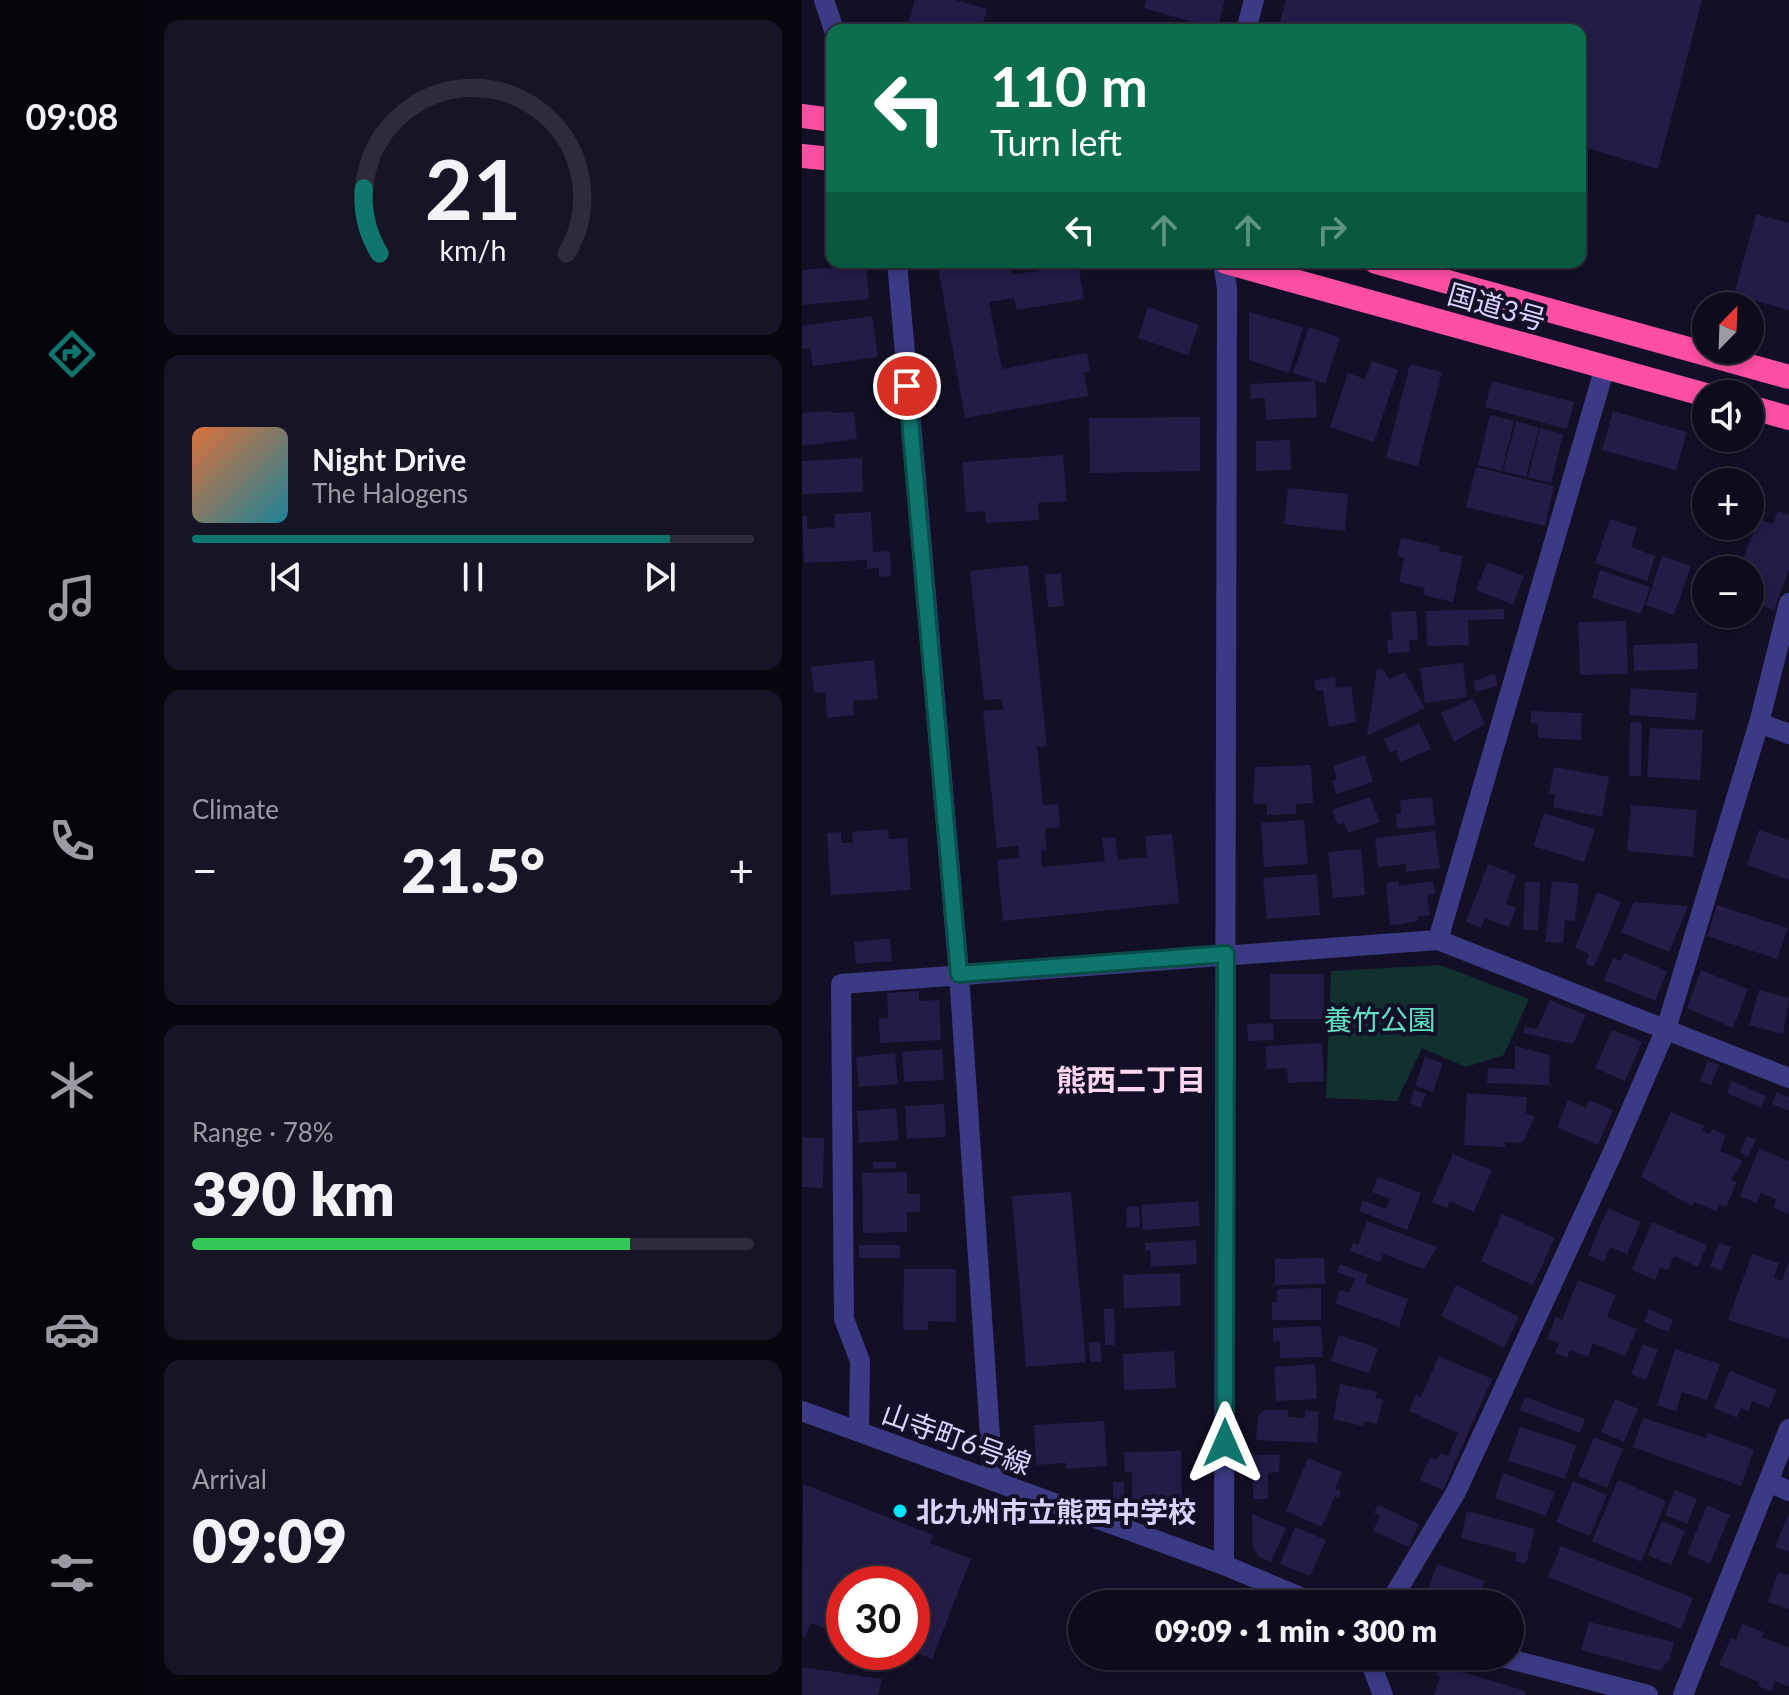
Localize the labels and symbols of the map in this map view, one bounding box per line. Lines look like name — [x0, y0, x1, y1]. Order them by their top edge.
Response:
street label: 国道3号 — [1444, 276, 1550, 336]
north arrow — [1692, 292, 1764, 364]
pin — [873, 352, 941, 420]
park label: 養竹公園 — [1324, 1002, 1436, 1036]
district label: 熊西二丁目 — [1056, 1061, 1206, 1097]
street label: 山寺町6号線 — [878, 1395, 1036, 1481]
position arrow — [1183, 1401, 1267, 1485]
place label: 北九州市立熊西中学校 — [916, 1494, 1196, 1528]
marker: 北九州市立熊西中学校 — [891, 1502, 909, 1520]
speed limit sign: 30 — [826, 1566, 930, 1670]

